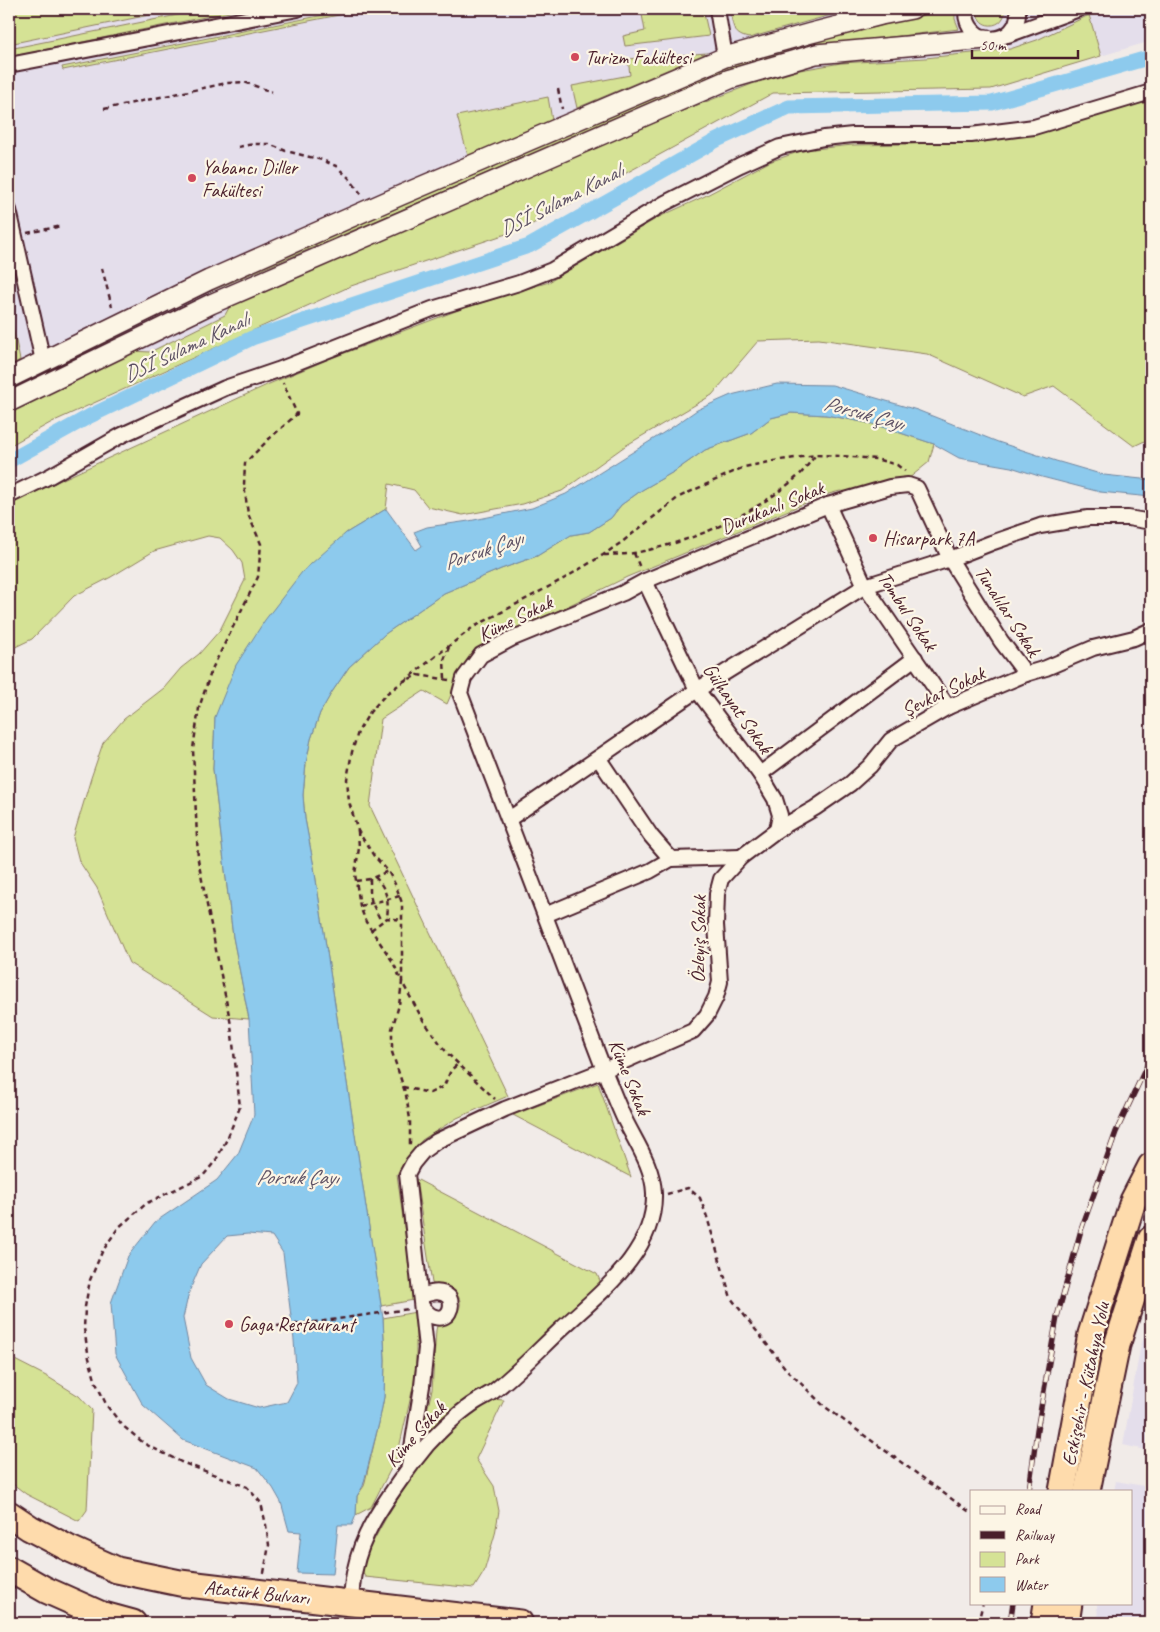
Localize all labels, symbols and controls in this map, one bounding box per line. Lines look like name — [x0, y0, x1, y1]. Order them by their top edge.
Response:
scale bar — [972, 28, 1079, 60]
text: 50 m — [980, 36, 1007, 55]
place label: Turizm Fakültesi — [585, 45, 694, 70]
marker: Turizm Fakültesi — [569, 51, 581, 63]
place label: Yabancı Diller Fakültesi — [202, 155, 299, 203]
water label: DSİ Sulama Kanalı — [495, 156, 631, 242]
marker: Yabancı Diller Fakültesi — [186, 172, 198, 184]
water label: DSİ Sulama Kanalı — [119, 305, 256, 387]
water label: Porsuk Çayı — [821, 390, 910, 437]
street label: Durukanlı Sokak — [717, 475, 829, 540]
water label: Porsuk Çayı — [440, 523, 529, 576]
place label: Hisarpark 7A — [883, 526, 975, 551]
marker: Hisarpark 7A — [867, 532, 879, 544]
street label: Tunalılar Sokak — [969, 561, 1047, 663]
street label: Tombul Sokak — [872, 567, 944, 657]
street label: Küme Sokak — [474, 589, 558, 647]
street label: Gülhayat Sokak — [697, 658, 779, 760]
street label: Şevkat Sokak — [897, 660, 991, 722]
street label: Özleyiş Sokak — [685, 893, 712, 983]
street label: Küme Sokak — [603, 1036, 657, 1120]
water label: Porsuk Çayı — [256, 1164, 341, 1190]
street label: Eskişehir - Kütahya Yolu — [1056, 1299, 1115, 1468]
place label: Gaga Restaurant — [239, 1312, 358, 1337]
marker: Gaga Restaurant — [223, 1318, 235, 1330]
street label: Küme Sokak — [379, 1395, 452, 1472]
legend — [970, 1490, 1132, 1604]
text: Road — [1015, 1500, 1042, 1519]
text: Railway — [1015, 1526, 1056, 1545]
text: Park — [1015, 1550, 1040, 1569]
street label: Atatürk Bulvarı — [203, 1575, 312, 1611]
text: Water — [1015, 1576, 1049, 1595]

